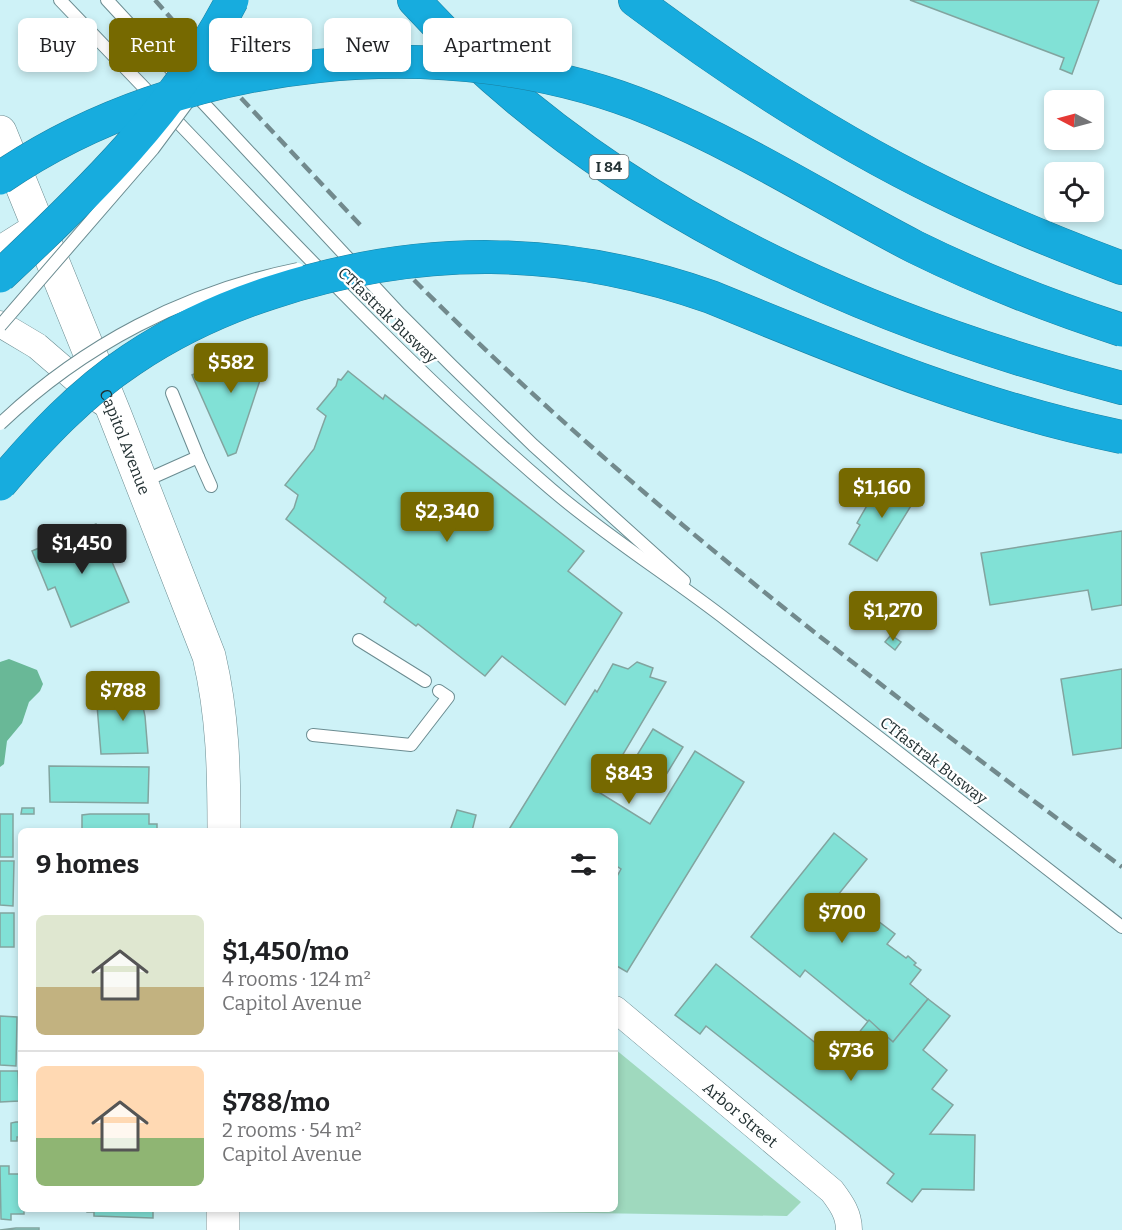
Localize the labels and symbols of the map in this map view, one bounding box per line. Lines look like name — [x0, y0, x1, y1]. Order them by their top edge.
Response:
north arrow — [1044, 90, 1104, 150]
road number: I 84 — [590, 155, 628, 179]
street label: CTfastrak Busway — [334, 263, 442, 368]
pin: $582 — [195, 343, 267, 394]
street label: Capitol Avenue — [95, 386, 154, 497]
pin: $1,160 — [833, 468, 931, 519]
pin: $2,340 — [398, 492, 496, 543]
pin: $1,450 — [33, 524, 131, 575]
pin: $1,270 — [844, 591, 942, 642]
pin: $788 — [87, 671, 159, 722]
street label: CTfastrak Busway — [876, 713, 991, 808]
pin: $843 — [593, 754, 665, 805]
pin: $700 — [806, 893, 878, 944]
pin: $736 — [815, 1031, 887, 1082]
street label: Arbor Street — [699, 1078, 782, 1152]

